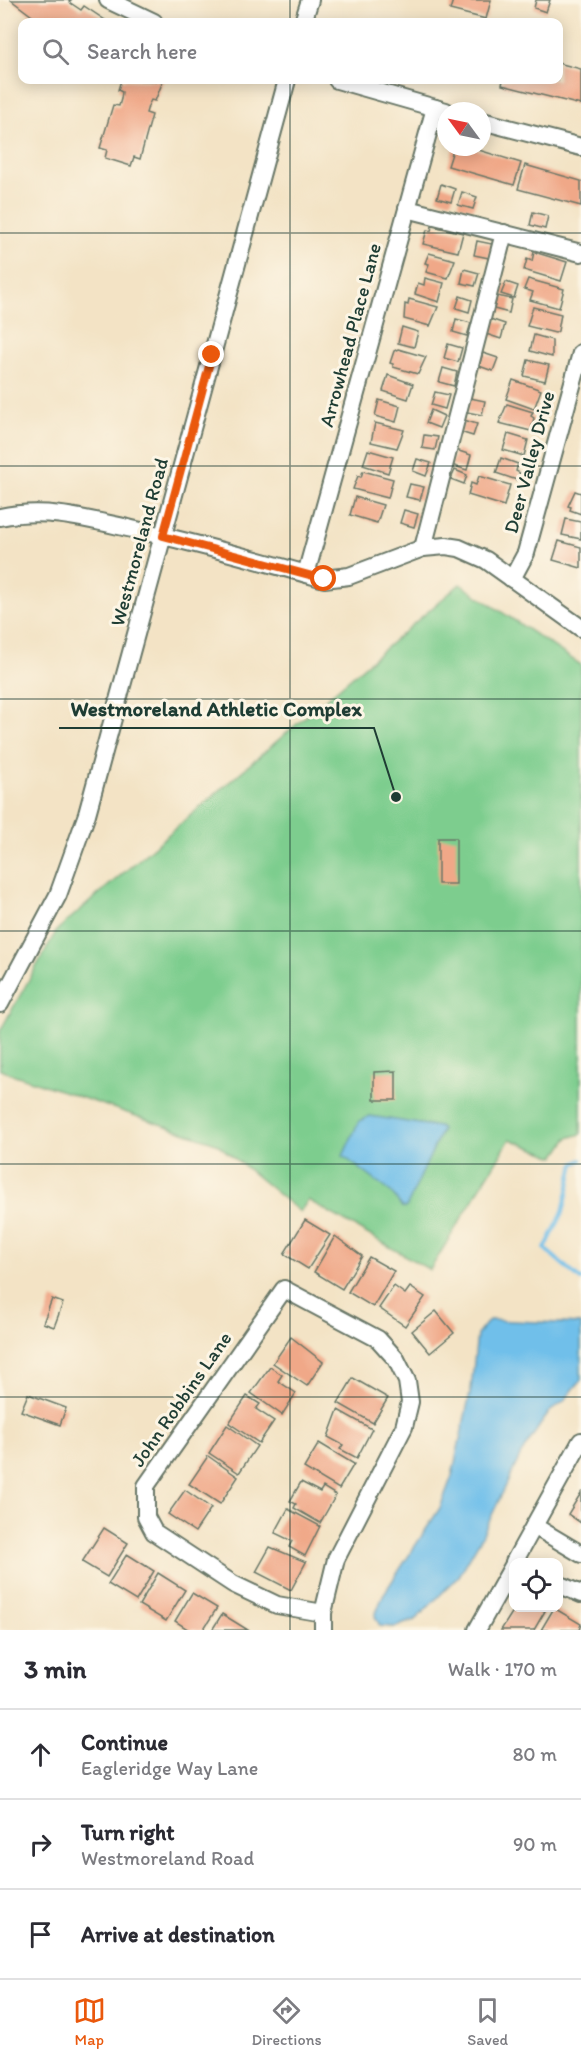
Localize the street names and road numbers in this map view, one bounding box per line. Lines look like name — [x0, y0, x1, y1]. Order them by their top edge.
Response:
street label: Arrowhead Place Lane — [314, 240, 386, 430]
street label: Deer Valley Drive — [498, 388, 560, 536]
street label: Westmoreland Road — [105, 455, 173, 629]
street label: John Robbins Lane — [125, 1327, 237, 1471]

